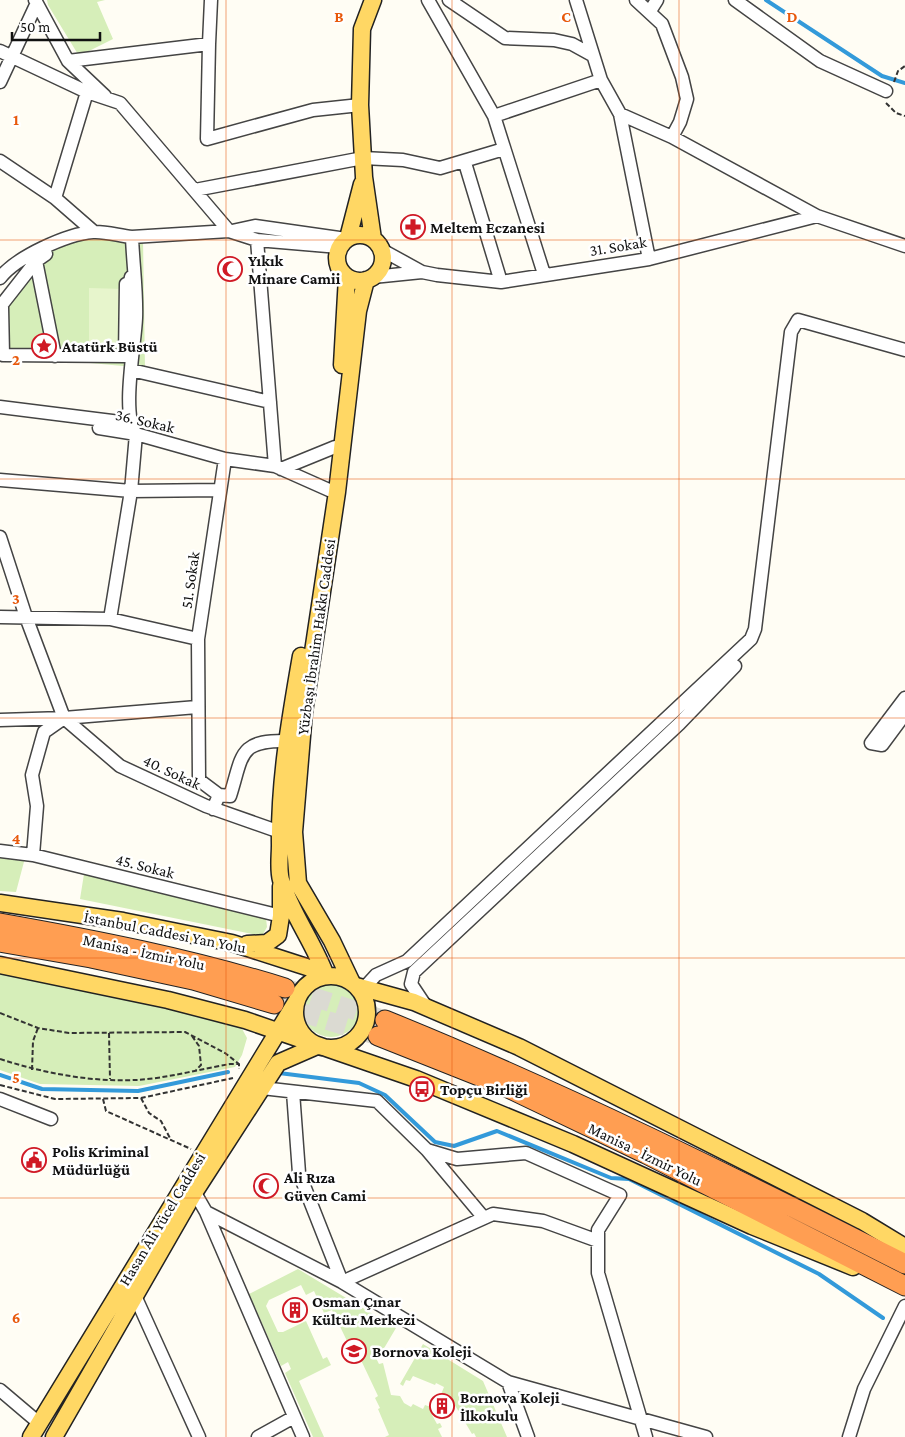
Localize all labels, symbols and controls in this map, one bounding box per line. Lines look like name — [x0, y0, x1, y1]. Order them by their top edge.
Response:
text: B — [334, 8, 344, 25]
text: C — [561, 8, 571, 25]
text: D — [786, 8, 798, 25]
scale bar — [12, 10, 100, 42]
text: 50 m — [20, 19, 50, 35]
text: 1 — [13, 111, 19, 128]
pharmacy icon: Meltem Eczanesi — [400, 214, 426, 240]
place label: Meltem Eczanesi — [430, 219, 545, 236]
street label: 31. Sokak — [588, 233, 648, 259]
place label: Yıkık Minare Camii — [248, 252, 341, 287]
mosque icon: Yıkık Minare Camii — [217, 256, 243, 282]
place icon: Atatürk Büstü — [31, 333, 57, 359]
place label: Atatürk Büstü — [61, 338, 158, 355]
text: 2 — [12, 351, 20, 368]
street label: 36. Sokak — [114, 406, 177, 436]
street label: Yüzbaşı İbrahim Hakkı Caddesi — [294, 538, 339, 736]
street label: 51. Sokak — [178, 550, 202, 610]
text: 3 — [12, 590, 20, 607]
street label: 40. Sokak — [141, 751, 204, 793]
text: 4 — [12, 830, 21, 847]
street label: 45. Sokak — [114, 850, 177, 882]
street label: İstanbul Caddesi Yan Yolu — [82, 908, 248, 956]
street label: Manisa - İzmir Yolu — [81, 931, 207, 973]
text: 5 — [12, 1069, 20, 1086]
bus stop icon: Topçu Birliği — [409, 1076, 435, 1102]
place label: Topçu Birliği — [440, 1081, 528, 1098]
street label: Manisa - İzmir Yolu — [585, 1119, 705, 1189]
place label: Polis Kriminal Müdürlüğü — [52, 1143, 149, 1178]
public building icon: Polis Kriminal Müdürlüğü — [21, 1147, 47, 1173]
street label: Hasan Âli Yücel Caddesi — [116, 1150, 208, 1288]
place label: Ali Rıza Güven Cami — [283, 1169, 367, 1204]
mosque icon: Ali Rıza Güven Cami — [253, 1173, 279, 1199]
place label: Osman Çınar Kültür Merkezi — [312, 1293, 416, 1328]
building icon: Osman Çınar Kültür Merkezi — [282, 1297, 308, 1323]
text: 6 — [12, 1309, 20, 1326]
school or university icon: Bornova Koleji — [341, 1338, 367, 1364]
place label: Bornova Koleji — [372, 1343, 472, 1361]
place label: Bornova Koleji İlkokulu — [460, 1389, 560, 1424]
building icon: Bornova Koleji İlkokulu — [429, 1393, 455, 1419]

